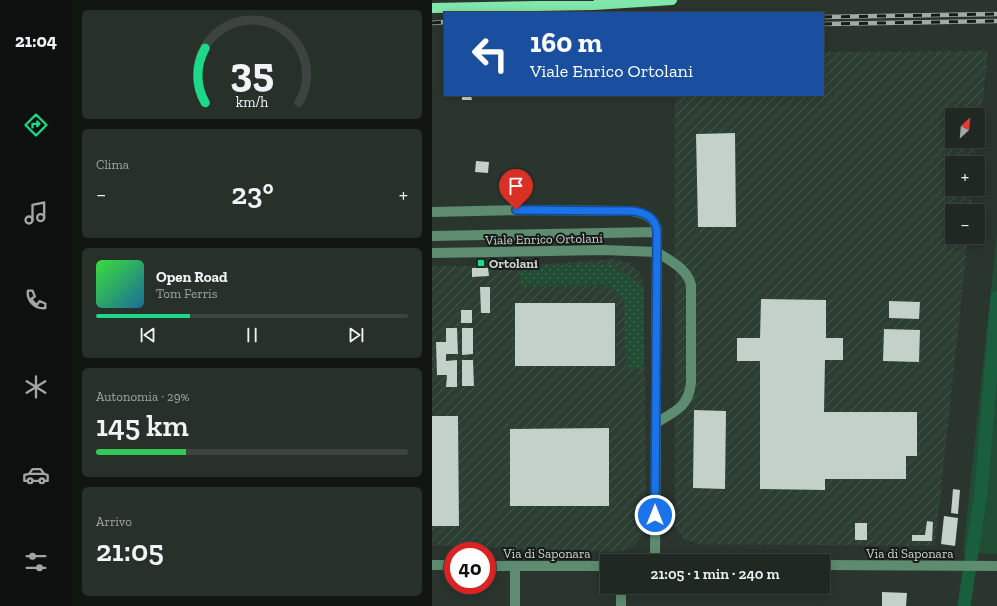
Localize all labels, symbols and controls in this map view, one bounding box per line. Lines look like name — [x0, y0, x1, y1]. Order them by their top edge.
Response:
text: 160 m — [530, 26, 602, 59]
icon: left — [464, 28, 516, 80]
text: 21:04 — [15, 30, 57, 52]
text: 35 — [230, 46, 274, 96]
text: Viale Enrico Ortolani — [530, 60, 693, 82]
text: km/h — [236, 93, 268, 110]
north arrow — [945, 108, 985, 148]
map controls — [945, 108, 985, 244]
icon: directions — [22, 111, 50, 139]
button: + — [945, 156, 985, 196]
text: Clima — [96, 157, 129, 172]
pin — [499, 169, 533, 210]
icon: arrive — [505, 175, 527, 197]
text: 23° — [231, 176, 274, 212]
text: − — [96, 181, 106, 208]
text: + — [399, 181, 408, 208]
icon: music — [22, 199, 50, 227]
button: − — [945, 204, 985, 244]
street label: Viale Enrico Ortolani — [484, 230, 603, 248]
place label: Ortolani — [489, 256, 538, 271]
marker: Ortolani — [476, 258, 486, 268]
text: Open Road — [156, 268, 228, 286]
icon: phone — [22, 286, 50, 314]
text: Tom Ferris — [156, 286, 217, 301]
icon: previous — [137, 324, 159, 346]
icon: pause — [241, 324, 263, 346]
icon: next — [345, 324, 367, 346]
icon: climate — [22, 373, 50, 401]
text: Autonomia · 29% — [96, 389, 190, 404]
text: 145 km — [96, 408, 189, 444]
icon: car — [22, 461, 50, 489]
position arrow — [634, 494, 676, 536]
text: Arrivo — [96, 514, 132, 529]
text: 21:05 — [96, 533, 164, 569]
speed limit sign: 40 — [444, 542, 496, 594]
street label: Via di Saponara — [502, 546, 591, 561]
street label: Via di Saponara — [865, 546, 954, 561]
icon: filters — [22, 548, 50, 576]
text: 21:05 · 1 min · 240 m — [650, 565, 780, 583]

